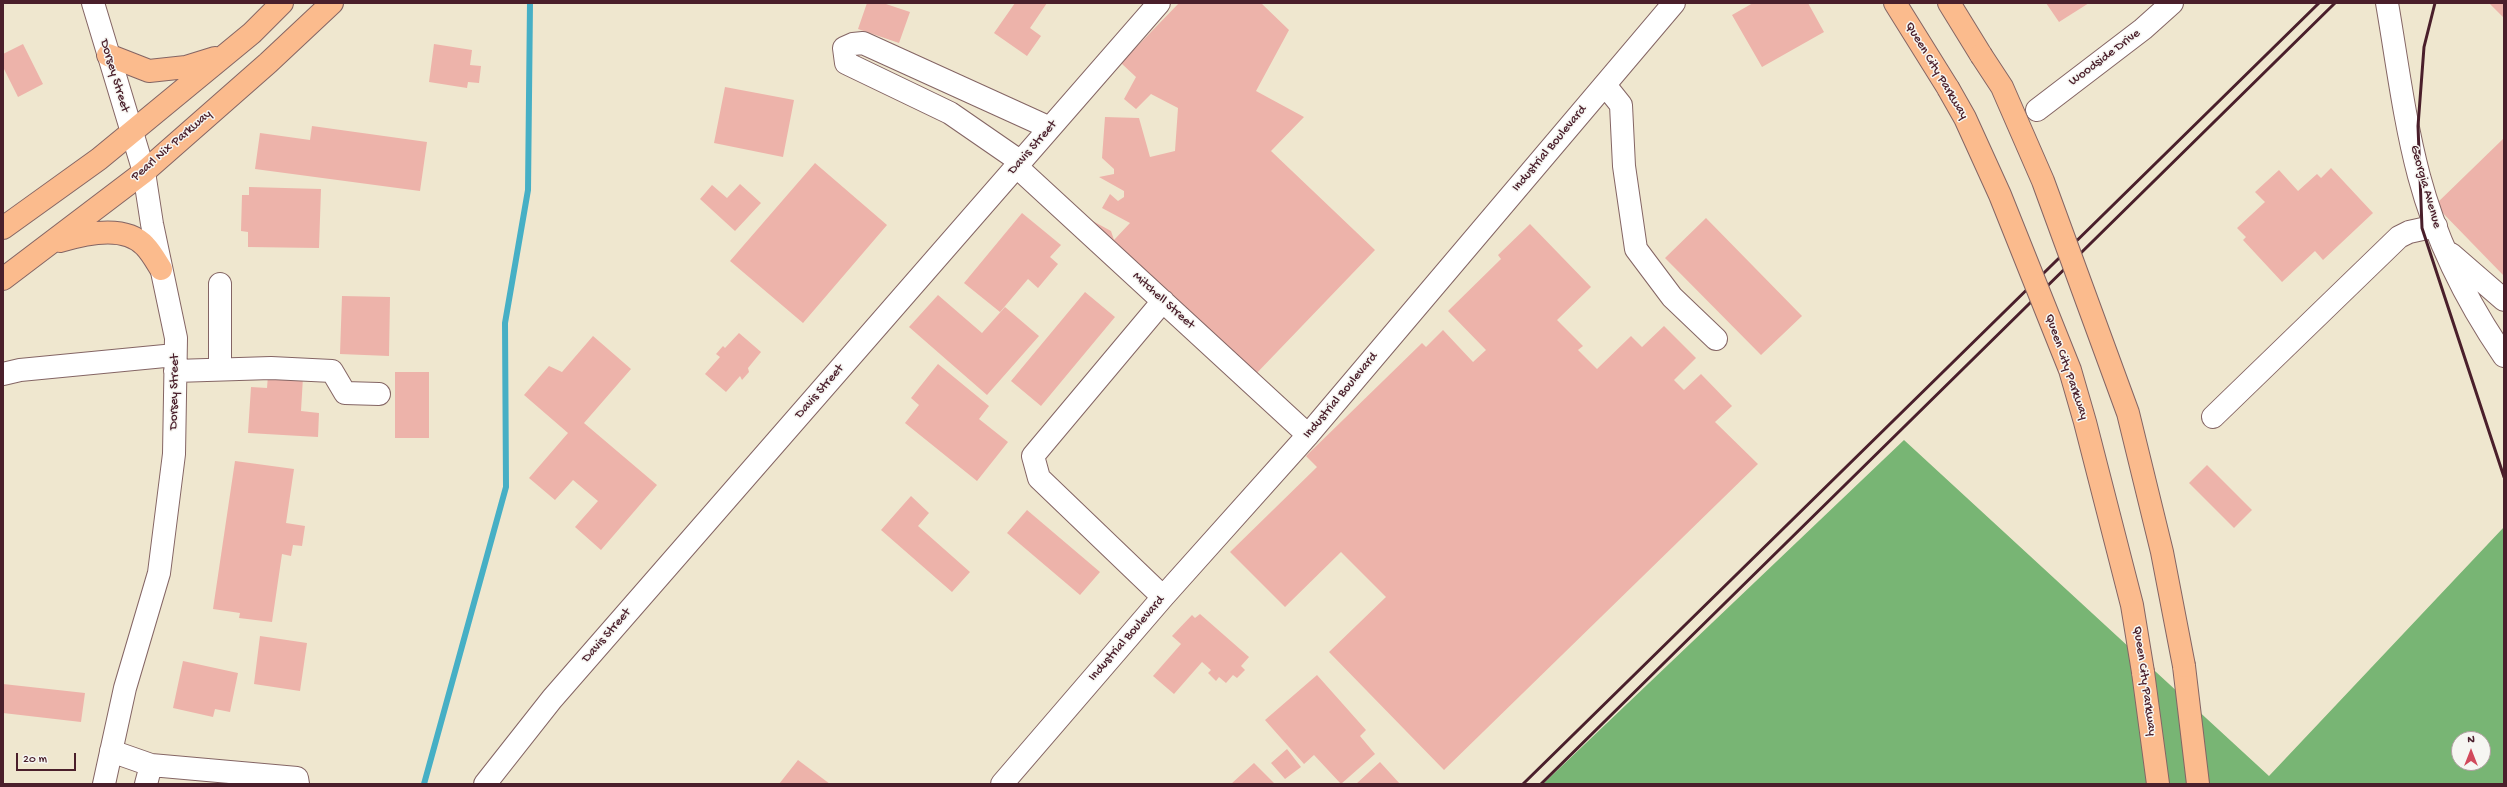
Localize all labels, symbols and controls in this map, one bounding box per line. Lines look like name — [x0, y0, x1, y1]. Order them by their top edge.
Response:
street label: Queen City Parkway — [1901, 20, 1971, 122]
street label: Woodside Drive — [2066, 26, 2144, 90]
street label: Dorsey Street — [96, 38, 132, 114]
street label: Industrial Boulevard — [1509, 103, 1591, 195]
street label: Pearl Nix Parkway — [129, 107, 215, 185]
street label: Davis Street — [1005, 118, 1061, 178]
street label: Georgia Avenue — [2406, 144, 2444, 230]
street label: Mitchell Street — [1129, 269, 1197, 333]
street label: Queen City Parkway — [2041, 312, 2091, 422]
street label: Industrial Boulevard — [1300, 350, 1382, 442]
street label: Dorsey Street — [167, 354, 183, 430]
street label: Davis Street — [792, 362, 848, 422]
street label: Industrial Boulevard — [1086, 593, 1168, 685]
street label: Davis Street — [579, 606, 635, 666]
street label: Queen City Parkway — [2129, 625, 2159, 737]
north arrow — [2451, 731, 2491, 771]
text: N — [2467, 734, 2475, 746]
scale bar — [18, 745, 78, 771]
text: 20 m — [23, 753, 47, 767]

